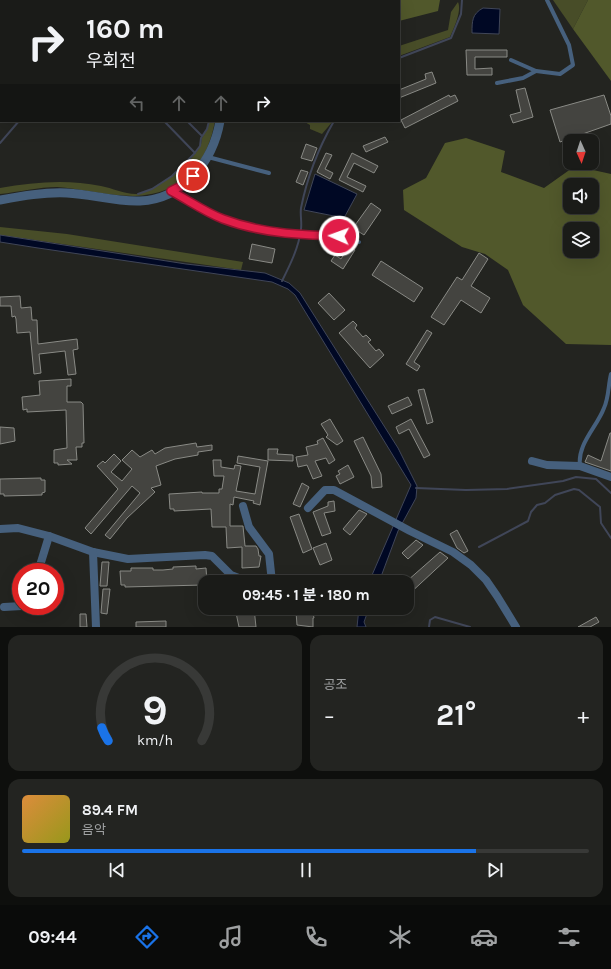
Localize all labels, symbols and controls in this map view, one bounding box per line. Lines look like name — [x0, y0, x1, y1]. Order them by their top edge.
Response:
text: 160 m — [86, 12, 164, 45]
icon: right — [20, 16, 72, 68]
text: 우회전 — [86, 50, 136, 72]
icon: left — [126, 92, 148, 114]
icon: ahead — [168, 92, 190, 114]
icon: ahead — [210, 92, 232, 114]
icon: right — [252, 92, 274, 114]
north arrow — [563, 134, 599, 170]
map controls — [563, 134, 599, 258]
pin — [176, 159, 210, 193]
icon: arrive — [182, 165, 204, 187]
button: sound — [563, 178, 599, 214]
position arrow — [318, 215, 360, 257]
button: layers — [563, 222, 599, 258]
speed limit sign: 20 — [12, 563, 64, 615]
text: 09:45 · 1 분 · 180 m — [242, 586, 370, 604]
text: 공조 — [324, 677, 347, 692]
text: 9 — [142, 686, 167, 734]
text: 21° — [436, 697, 477, 733]
text: − — [324, 703, 335, 729]
text: + — [577, 703, 589, 729]
text: km/h — [137, 732, 173, 749]
text: 89.4 FM — [82, 801, 138, 819]
text: 음악 — [82, 822, 106, 837]
icon: previous — [106, 859, 128, 881]
icon: pause — [295, 859, 317, 881]
icon: next — [484, 859, 506, 881]
icon: directions — [133, 923, 161, 951]
icon: music — [217, 923, 245, 951]
icon: phone — [302, 923, 330, 951]
icon: climate — [386, 923, 414, 951]
icon: car — [470, 923, 498, 951]
icon: filters — [555, 923, 583, 951]
text: 09:44 — [28, 926, 77, 948]

